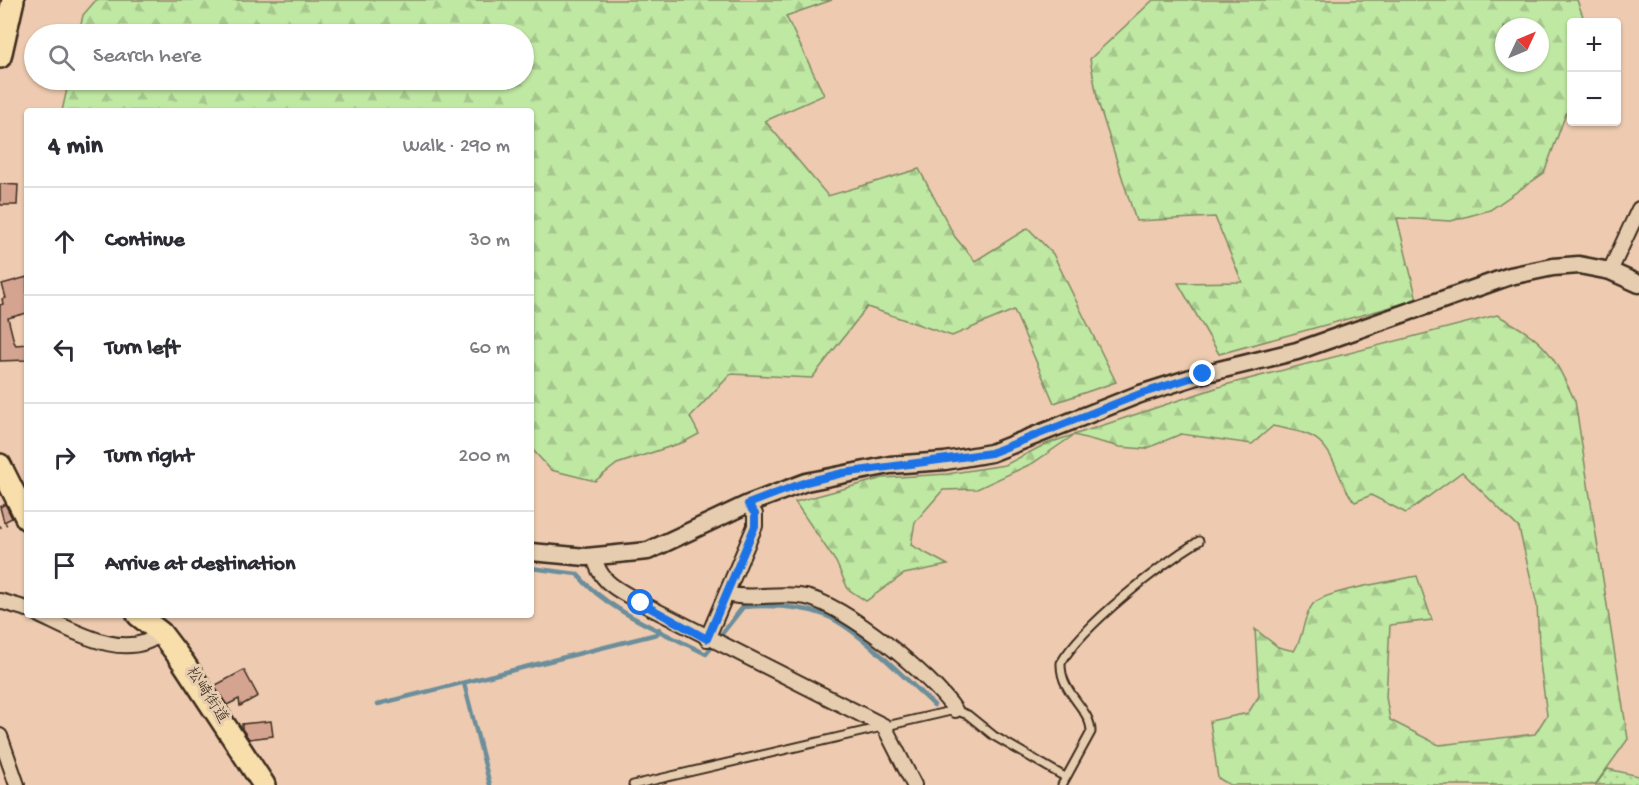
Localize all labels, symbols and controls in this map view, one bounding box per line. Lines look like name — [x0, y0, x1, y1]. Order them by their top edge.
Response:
north arrow — [1495, 18, 1549, 72]
map controls — [1567, 18, 1621, 126]
button: + — [1567, 18, 1621, 72]
search box — [24, 24, 534, 90]
icon: search — [45, 41, 78, 74]
text: Search here — [93, 44, 201, 70]
button: − — [1567, 72, 1621, 126]
text: 4 min — [48, 132, 103, 163]
text: Walk · 290 m — [403, 136, 510, 159]
icon: ahead — [48, 225, 81, 258]
text: Continue — [105, 228, 185, 254]
text: 30 m — [469, 230, 510, 253]
icon: left — [48, 333, 81, 366]
text: Turn left — [105, 336, 179, 362]
text: 60 m — [470, 338, 510, 361]
route end — [1189, 360, 1215, 386]
icon: right — [48, 441, 81, 474]
text: Turn right — [105, 444, 193, 470]
text: 200 m — [459, 446, 510, 469]
icon: arrive — [48, 549, 81, 582]
text: Arrive at destination — [105, 552, 295, 578]
route start — [627, 589, 653, 615]
street label: 松崎街道 — [181, 663, 232, 728]

